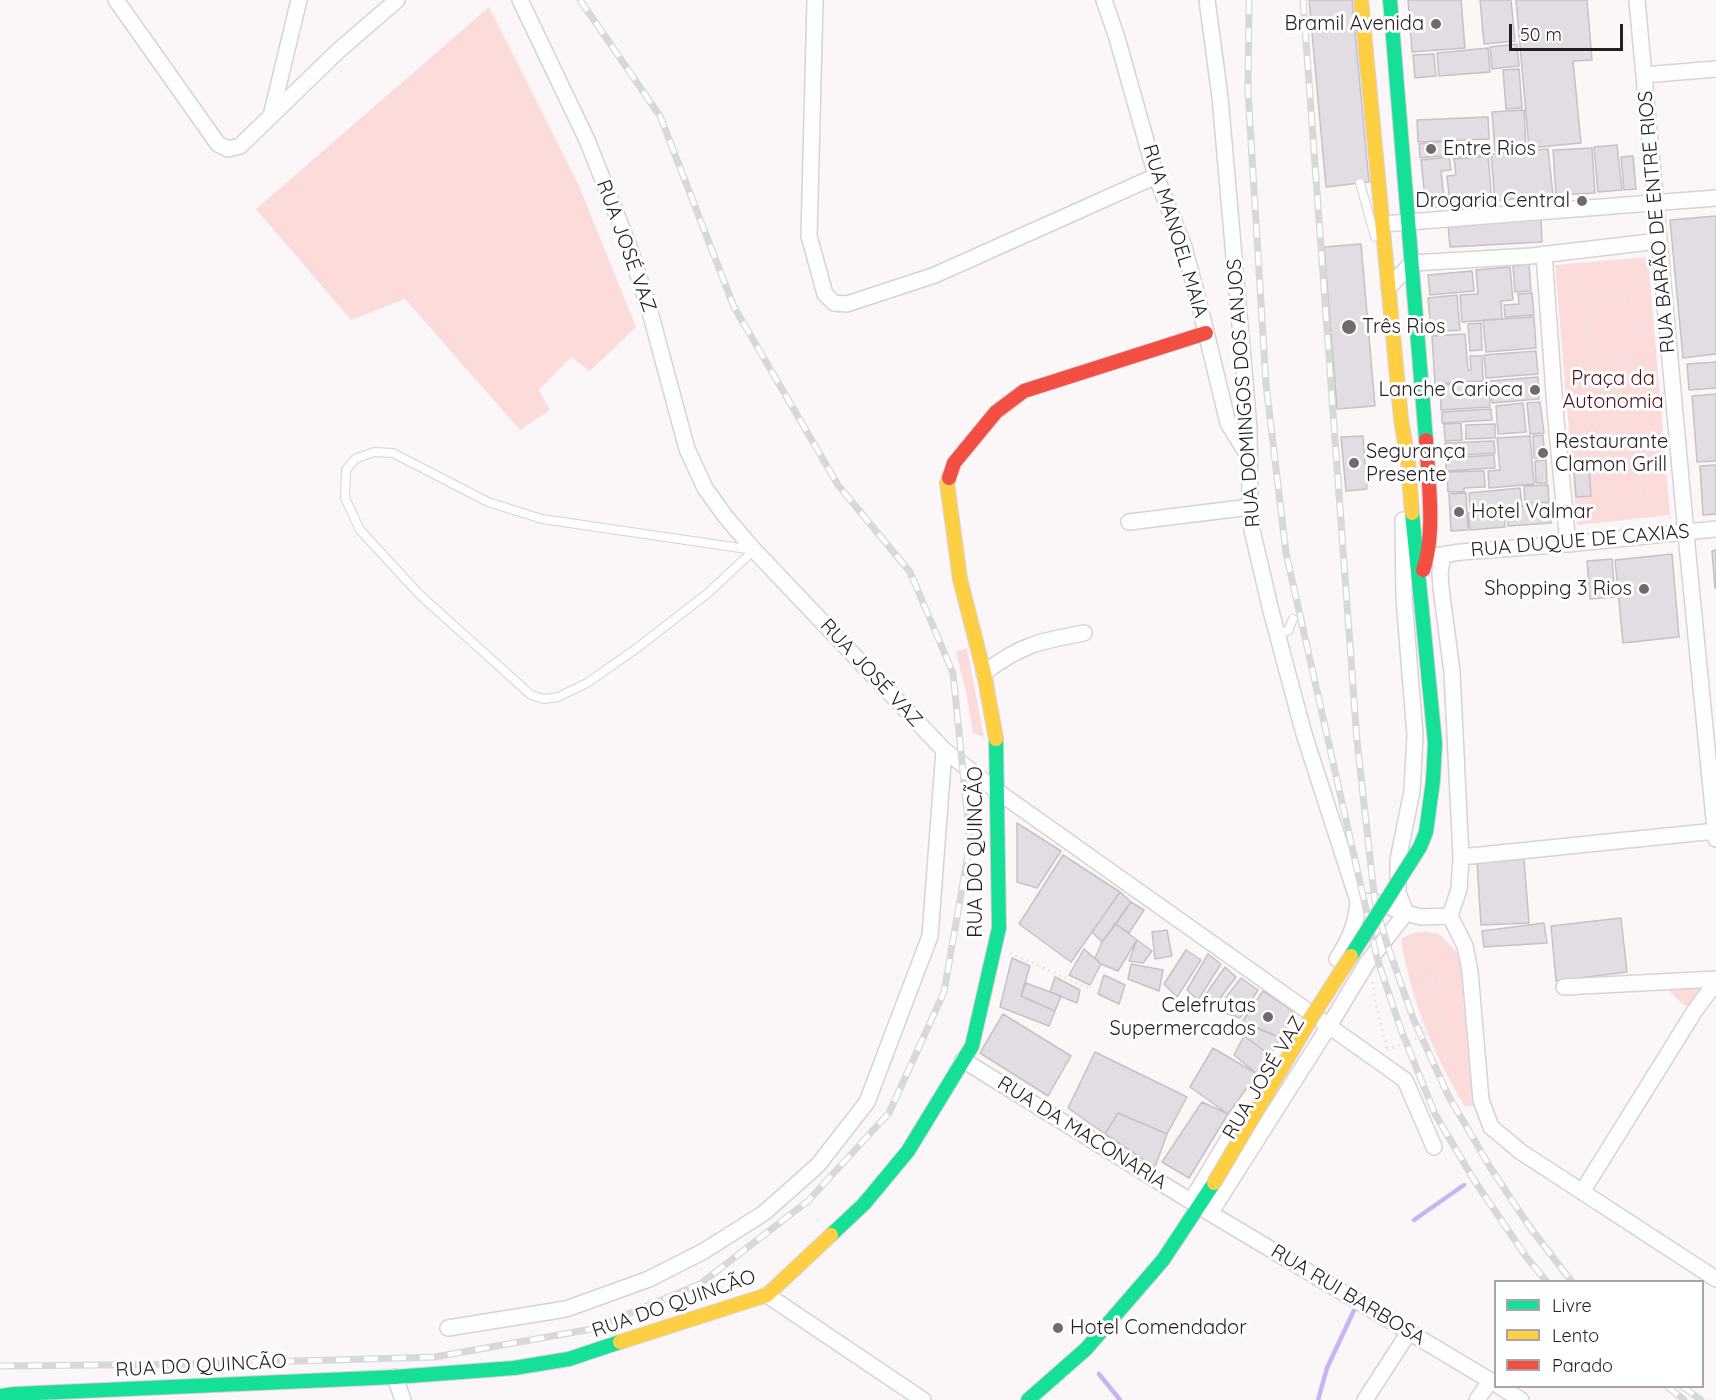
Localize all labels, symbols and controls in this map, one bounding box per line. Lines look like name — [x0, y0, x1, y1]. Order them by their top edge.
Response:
place label: Bramil Avenida — [1285, 12, 1424, 36]
scale bar — [1512, 12, 1626, 50]
marker: Bramil Avenida — [1429, 17, 1443, 31]
text: 50 m — [1520, 23, 1562, 46]
street label: RUA BARÃO DE ENTRE RIOS — [1634, 90, 1680, 354]
place label: Entre Rios — [1443, 137, 1536, 161]
street label: RUA MANOEL MAIA — [1137, 141, 1213, 321]
marker: Entre Rios — [1424, 142, 1438, 156]
street label: RUA JOSÉ VAZ — [591, 177, 661, 315]
place label: Drogaria Central — [1415, 189, 1570, 213]
marker: Drogaria Central — [1575, 194, 1589, 208]
street label: RUA DOMINGOS DOS ANJOS — [1223, 258, 1265, 528]
place label: Três Rios — [1362, 315, 1445, 339]
marker: Três Rios — [1340, 318, 1358, 336]
park label: Praça da Autonomia — [1562, 367, 1664, 414]
place label: Lanche Carioca — [1378, 378, 1523, 402]
marker: Lanche Carioca — [1528, 383, 1542, 397]
place label: Restaurante Clamon Grill — [1555, 430, 1668, 477]
place label: Segurança Presente — [1366, 440, 1466, 487]
marker: Restaurante Clamon Grill — [1536, 446, 1550, 460]
marker: Segurança Presente — [1347, 456, 1361, 470]
place label: Hotel Valmar — [1471, 500, 1593, 524]
marker: Hotel Valmar — [1452, 505, 1466, 519]
street label: RUA DUQUE DE CAXIAS — [1470, 519, 1690, 563]
place label: Shopping 3 Rios — [1484, 577, 1632, 601]
marker: Shopping 3 Rios — [1637, 582, 1651, 596]
street label: RUA JOSÉ VAZ — [815, 614, 927, 732]
street label: RUA DO QUINCÃO — [964, 766, 988, 938]
place label: Celefrutas Supermercados — [1109, 994, 1256, 1041]
marker: Celefrutas Supermercados — [1261, 1010, 1275, 1024]
street label: RUA JOSÉ VAZ — [1218, 1012, 1310, 1144]
street label: RUA DA MACONARIA — [993, 1071, 1171, 1195]
street label: RUA RUI BARBOSA — [1267, 1239, 1429, 1351]
street label: RUA DO QUINCÃO — [589, 1265, 759, 1343]
legend — [1494, 1280, 1704, 1388]
text: Livre — [1552, 1294, 1592, 1317]
place label: Hotel Comendador — [1070, 1316, 1247, 1340]
marker: Hotel Comendador — [1051, 1321, 1065, 1335]
text: Lento — [1552, 1324, 1599, 1347]
street label: RUA DO QUINCÃO — [115, 1350, 287, 1382]
text: Parado — [1552, 1354, 1613, 1377]

